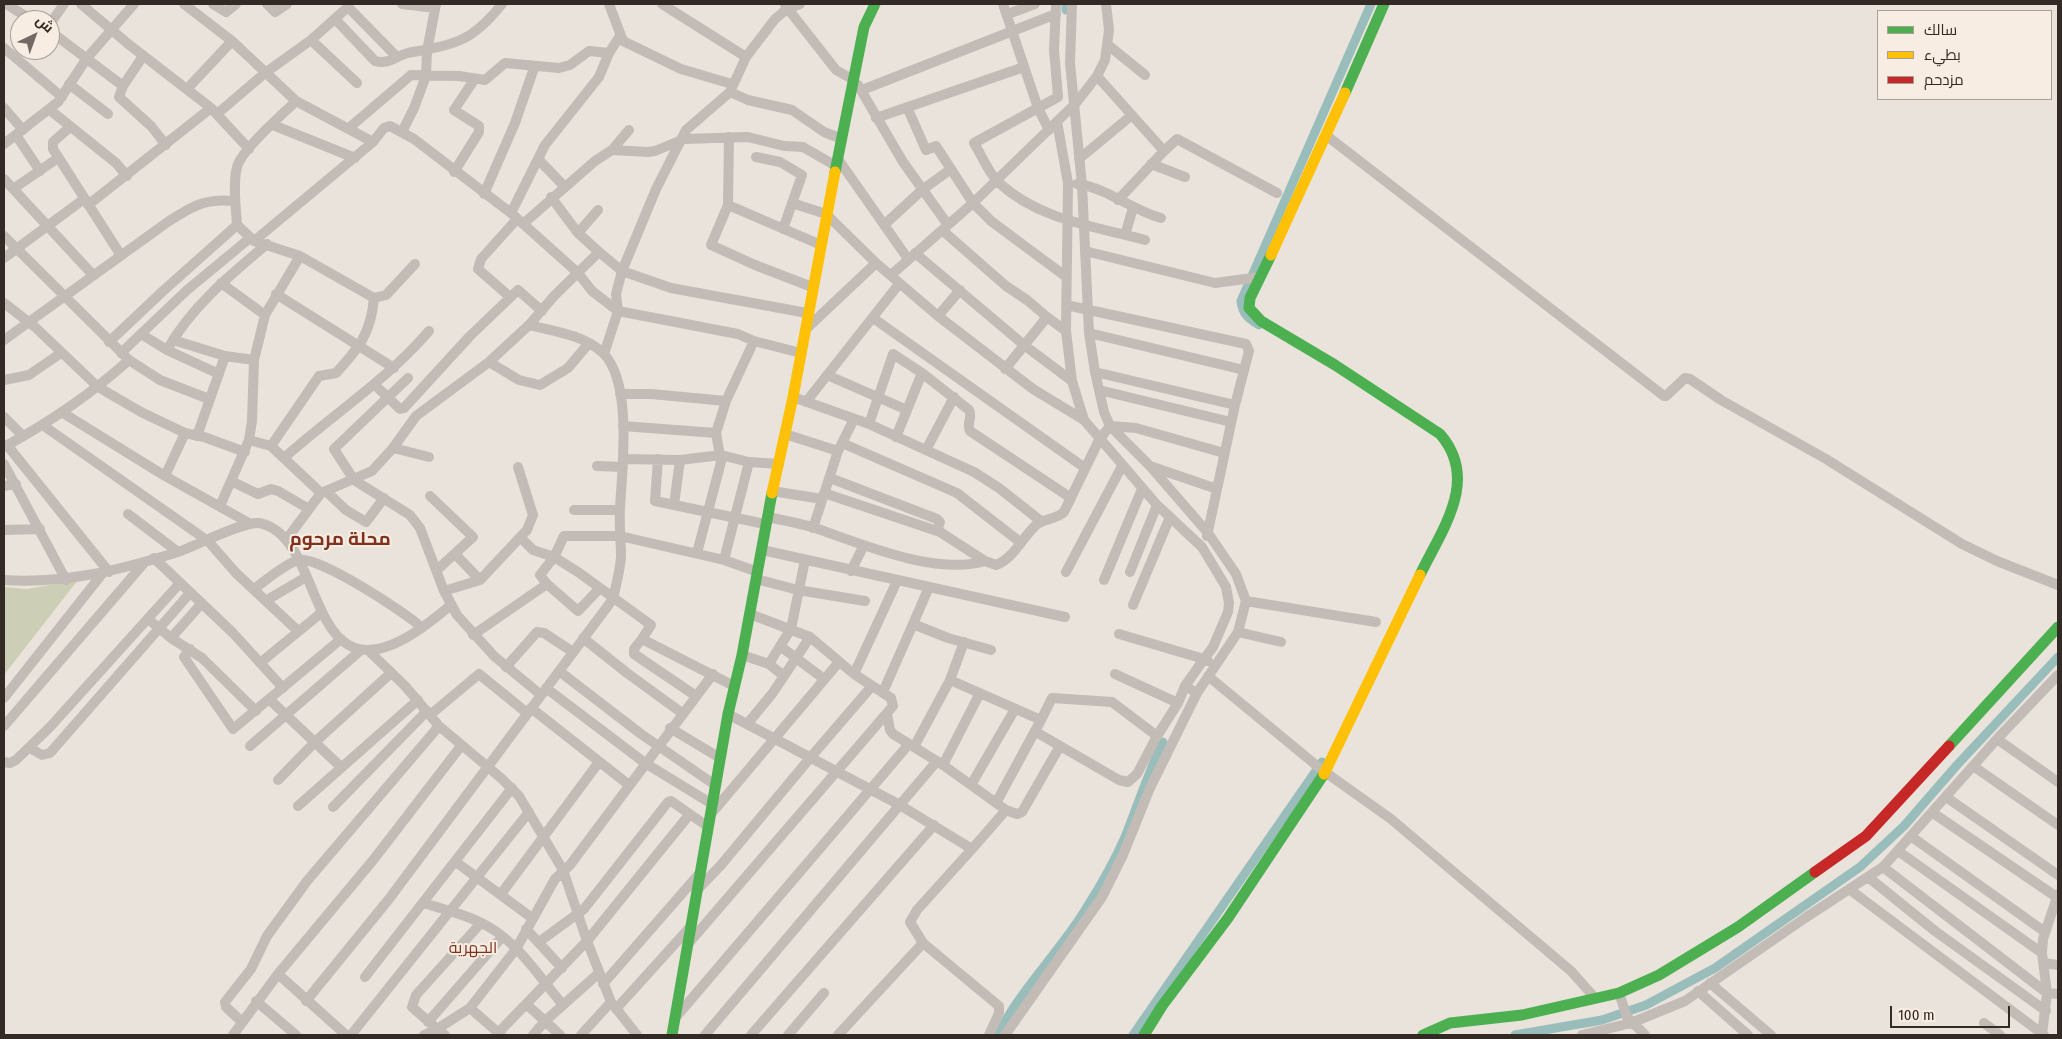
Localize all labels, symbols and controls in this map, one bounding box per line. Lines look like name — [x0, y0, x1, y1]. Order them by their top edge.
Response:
north arrow — [10, 10, 60, 60]
legend — [1877, 10, 2052, 100]
text: ش — [32, 12, 57, 37]
text: سالك — [1924, 21, 1957, 39]
text: بطيء — [1924, 46, 1961, 64]
text: مزدحم — [1924, 71, 1964, 89]
district label: محلة مرحوم — [289, 529, 391, 551]
district label: الجهرية — [449, 939, 497, 959]
scale bar — [1892, 996, 2012, 1028]
text: 100 m — [1898, 1006, 1935, 1024]

